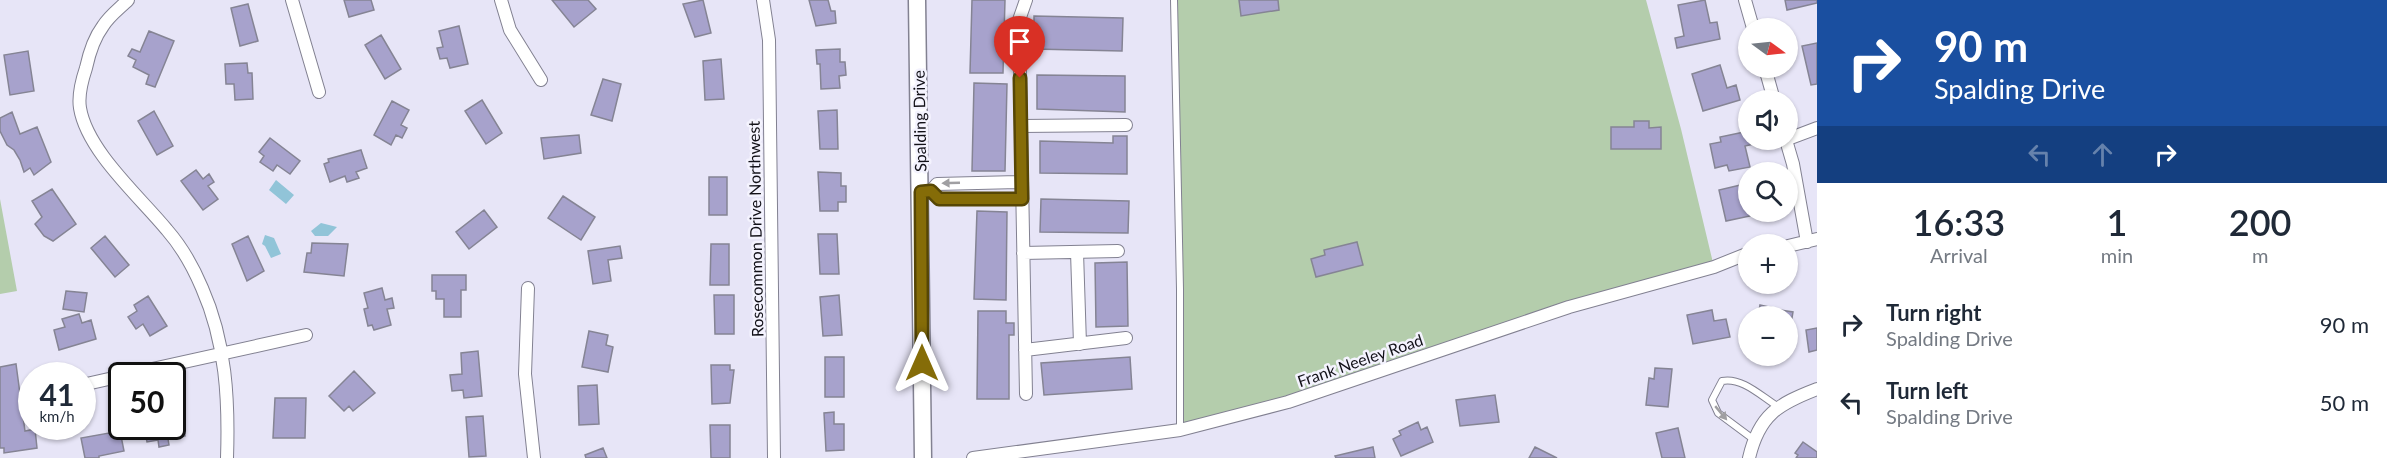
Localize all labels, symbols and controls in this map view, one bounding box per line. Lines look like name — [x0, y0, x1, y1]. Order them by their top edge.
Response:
pin — [994, 16, 1045, 78]
north arrow — [1738, 18, 1798, 78]
map controls — [1738, 18, 1798, 366]
text: 90 m — [1934, 21, 2028, 71]
icon: right — [1835, 24, 1913, 102]
icon: arrive — [1003, 25, 1036, 58]
street label: Spalding Drive — [909, 70, 929, 172]
text: Spalding Drive — [1934, 72, 2105, 105]
button: sound — [1738, 90, 1798, 150]
street label: Rosecommon Drive Northwest — [744, 120, 766, 337]
icon: left — [2023, 138, 2056, 171]
icon: ahead — [2086, 138, 2119, 171]
icon: right — [2149, 138, 2182, 171]
button: search — [1738, 162, 1798, 222]
one-way arrow — [942, 179, 961, 188]
text: 16:33 — [1913, 200, 2005, 244]
text: 1 — [2107, 200, 2127, 244]
text: 200 — [2229, 200, 2291, 244]
button: + — [1738, 234, 1798, 294]
text: Arrival — [1930, 243, 1988, 267]
text: min — [2101, 243, 2133, 267]
text: m — [2252, 243, 2268, 267]
text: Turn right — [1886, 299, 1981, 326]
button: − — [1738, 306, 1798, 366]
icon: right — [1835, 308, 1868, 341]
text: 90 m — [2320, 311, 2369, 338]
text: Spalding Drive — [1886, 326, 2013, 350]
street label: Frank Neeley Road — [1295, 330, 1425, 390]
position arrow — [890, 331, 954, 395]
speed limit sign: 50 — [108, 362, 186, 440]
text: 41 — [40, 376, 74, 412]
text: Turn left — [1886, 377, 1968, 404]
icon: left — [1835, 386, 1868, 419]
text: 50 m — [2320, 389, 2369, 416]
text: Spalding Drive — [1886, 404, 2013, 428]
one-way arrow — [1715, 406, 1728, 421]
text: km/h — [39, 407, 75, 425]

